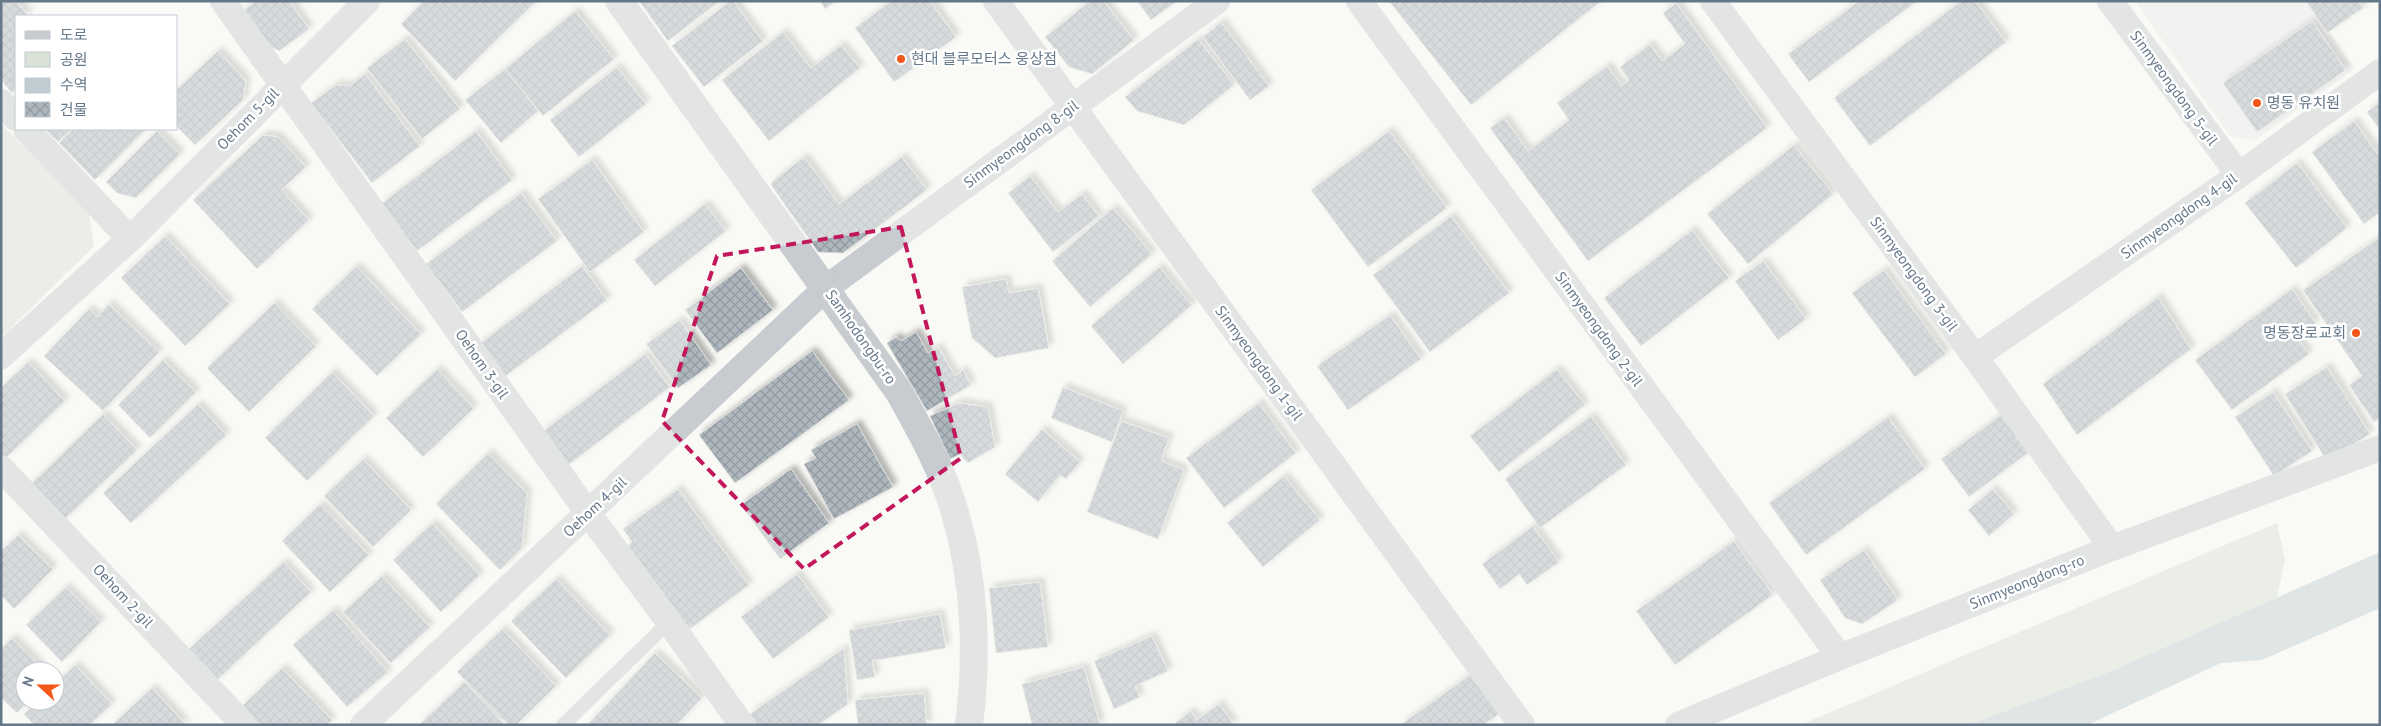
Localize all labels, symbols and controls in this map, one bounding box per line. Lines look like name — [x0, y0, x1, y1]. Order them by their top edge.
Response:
legend — [15, 15, 178, 130]
text: 도로 — [60, 25, 88, 44]
street label: Sinmyeongdong 5-gil — [2126, 27, 2223, 149]
place label: 현대 블루모터스 웅상점 — [911, 49, 1057, 68]
text: 공원 — [60, 50, 88, 69]
marker: 현대 블루모터스 웅상점 — [895, 53, 907, 65]
text: 수역 — [60, 75, 88, 94]
street label: Oehom 5-gil — [213, 83, 283, 154]
place label: 명동 유치원 — [2267, 93, 2340, 112]
street label: Sinmyeongdong 8-gil — [960, 95, 1082, 192]
marker: 명동 유치원 — [2251, 97, 2263, 109]
text: 건물 — [60, 100, 88, 119]
street label: Sinmyeongdong 4-gil — [2117, 168, 2241, 263]
street label: Sinmyeongdong 3-gil — [1866, 213, 1963, 335]
street label: Sinmyeongdong 2-gil — [1551, 268, 1648, 390]
street label: Samhodongbu-ro — [822, 286, 901, 388]
street label: Sinmyeongdong 1-gil — [1211, 302, 1308, 424]
place label: 명동장로교회 — [2263, 323, 2346, 342]
street label: Oehom 3-gil — [452, 325, 514, 403]
marker: 명동장로교회 — [2350, 327, 2362, 339]
street label: Oehom 4-gil — [559, 472, 631, 541]
street label: Sinmyeongdong-ro — [1967, 550, 2087, 613]
street label: Oehom 2-gil — [89, 560, 158, 632]
north arrow — [15, 661, 65, 711]
text: N — [18, 674, 38, 689]

